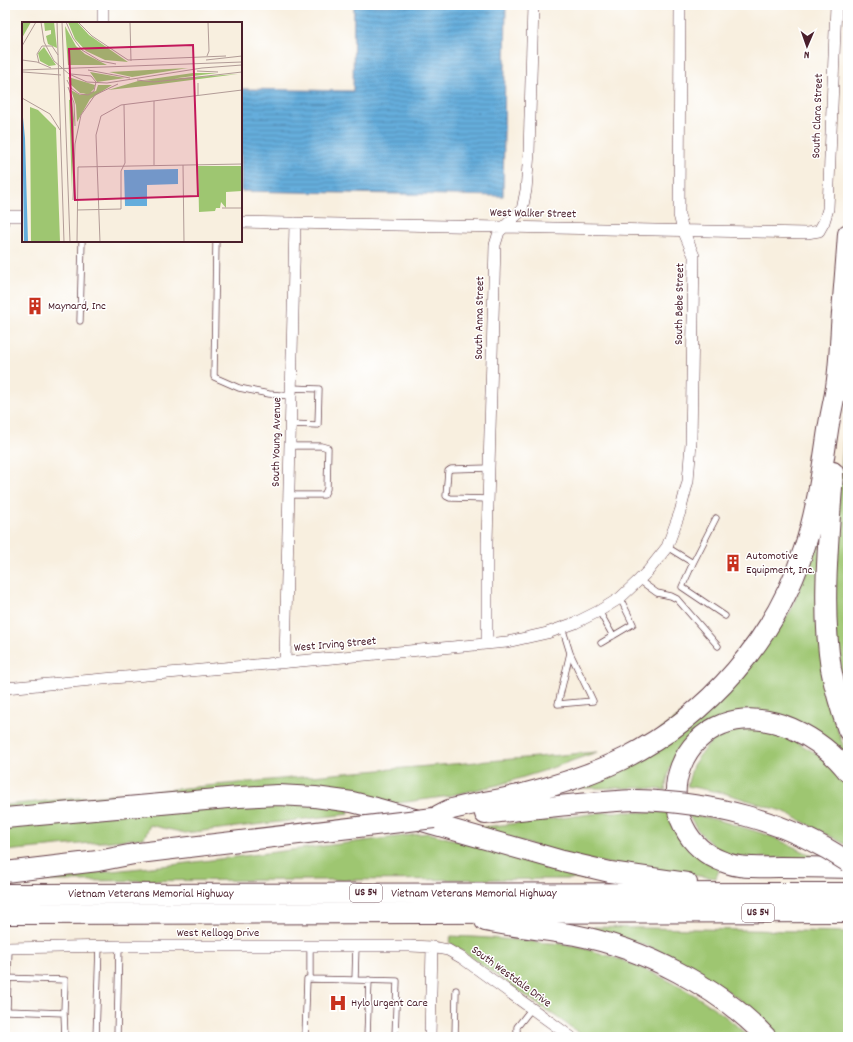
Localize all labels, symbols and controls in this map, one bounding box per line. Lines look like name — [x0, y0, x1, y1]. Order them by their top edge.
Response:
inset map — [22, 22, 242, 242]
north arrow — [787, 26, 827, 66]
text: N — [803, 46, 810, 62]
street label: South Clara Street — [808, 73, 828, 159]
street label: West Walker Street — [490, 205, 577, 223]
street label: South Bebe Street — [671, 262, 689, 345]
street label: South Anna Street — [471, 275, 489, 360]
building icon: Maynard, Inc — [25, 296, 45, 316]
place label: Maynard, Inc — [48, 298, 106, 315]
street label: South Young Avenue — [268, 397, 286, 487]
place label: Automotive Equipment, Inc. — [746, 548, 814, 579]
building icon: Automotive Equipment, Inc. — [723, 553, 743, 573]
street label: West Irving Street — [293, 633, 377, 657]
road number: US 54 — [350, 884, 382, 902]
street label: Vietnam Veterans Memorial Highway — [68, 885, 235, 902]
street label: Vietnam Veterans Memorial Highway — [391, 885, 558, 902]
road number: US 54 — [742, 904, 774, 922]
street label: West Kellogg Drive — [177, 925, 259, 942]
street label: South Westdale Drive — [467, 942, 555, 1012]
hospital icon: Hylo Urgent Care — [328, 993, 348, 1013]
place label: Hylo Urgent Care — [351, 995, 428, 1012]

